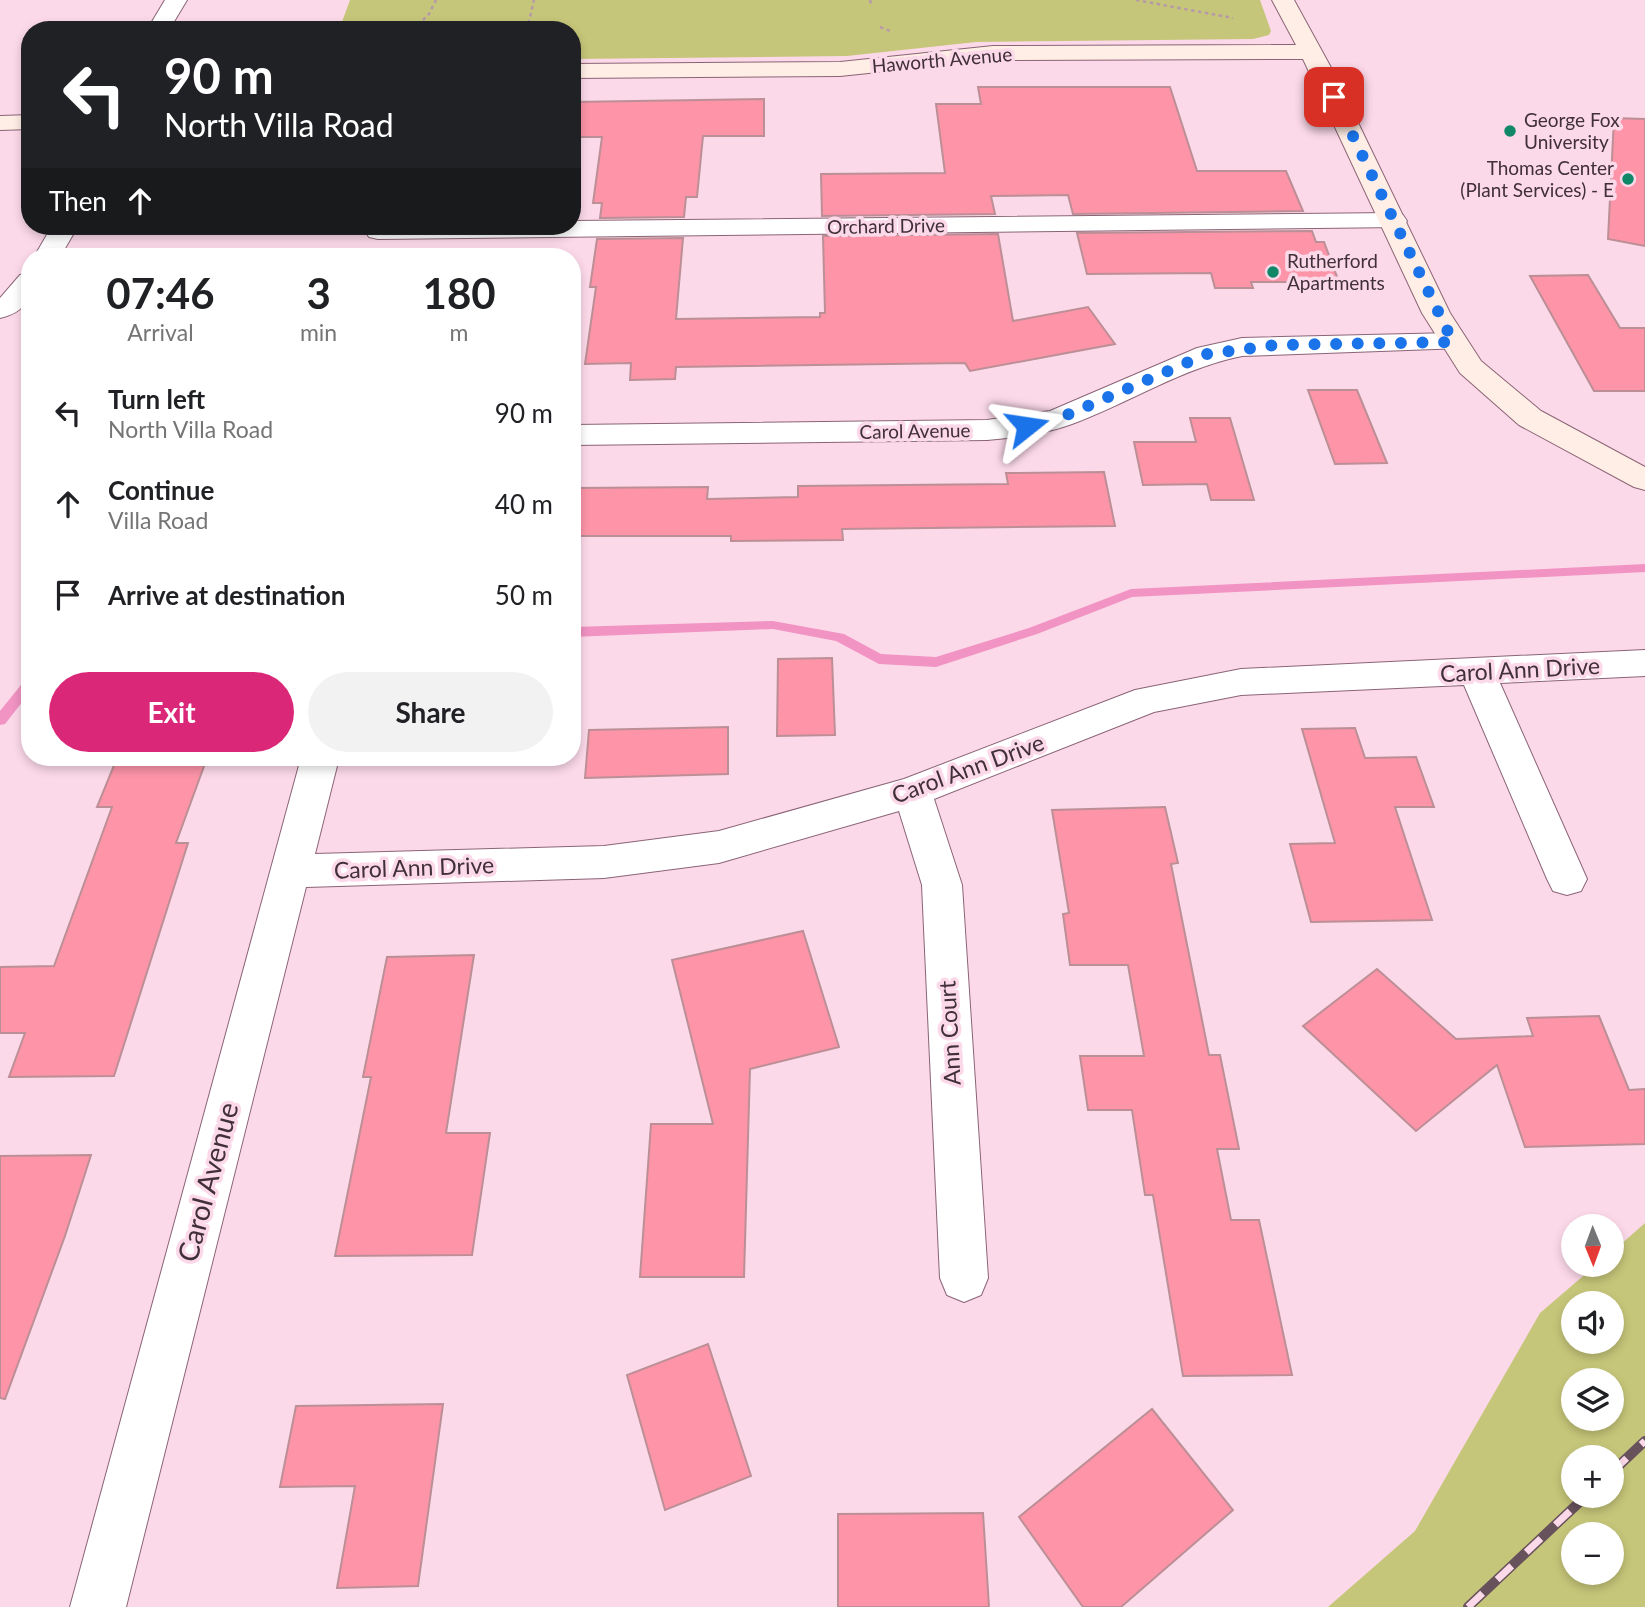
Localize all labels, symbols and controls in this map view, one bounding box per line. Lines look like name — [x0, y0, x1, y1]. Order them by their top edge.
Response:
street label: Haworth Avenue — [871, 42, 1013, 77]
text: 90 m — [164, 46, 274, 104]
icon: left — [49, 49, 140, 140]
pin — [1304, 67, 1364, 127]
icon: arrive — [1315, 78, 1353, 116]
text: North Villa Road — [164, 105, 394, 144]
place label: George Fox University — [1524, 108, 1620, 153]
marker: George Fox University — [1502, 123, 1518, 139]
place label: Thomas Center (Plant Services) - E — [1460, 156, 1614, 201]
marker: Thomas Center (Plant Services) - E — [1620, 171, 1636, 187]
icon: ahead — [121, 182, 159, 220]
text: Then — [49, 185, 107, 217]
street label: Orchard Drive — [827, 213, 945, 238]
place label: Rutherford Apartments — [1287, 249, 1385, 294]
marker: Rutherford Apartments — [1265, 264, 1281, 280]
text: 07:46 — [106, 268, 215, 318]
text: 3 — [306, 268, 331, 318]
text: 180 — [423, 268, 496, 318]
text: Arrival — [127, 318, 194, 346]
text: min — [300, 318, 337, 346]
text: m — [450, 318, 469, 346]
text: Turn left — [108, 383, 205, 415]
position arrow — [990, 389, 1064, 463]
icon: left — [49, 394, 87, 432]
text: 90 m — [495, 397, 553, 429]
text: North Villa Road — [108, 415, 273, 443]
street label: Carol Avenue — [859, 418, 971, 443]
text: Continue — [108, 474, 214, 506]
icon: ahead — [49, 485, 87, 523]
text: 40 m — [495, 488, 553, 520]
text: Villa Road — [108, 506, 208, 534]
icon: arrive — [49, 576, 87, 614]
text: Arrive at destination — [108, 579, 345, 611]
text: 50 m — [495, 579, 553, 611]
street label: Carol Ann Drive — [1439, 651, 1601, 687]
button: Exit — [49, 672, 294, 752]
button: Share — [308, 672, 553, 752]
street label: Carol Ann Drive — [888, 728, 1048, 809]
street label: Carol Ann Drive — [333, 850, 495, 884]
street label: Ann Court — [932, 979, 966, 1086]
street label: Carol Avenue — [169, 1098, 245, 1265]
north arrow — [1561, 1214, 1624, 1278]
map controls — [1561, 1214, 1624, 1585]
button: sound — [1561, 1291, 1624, 1354]
button: layers — [1561, 1368, 1624, 1431]
button: + — [1561, 1445, 1624, 1508]
button: − — [1561, 1522, 1624, 1585]

